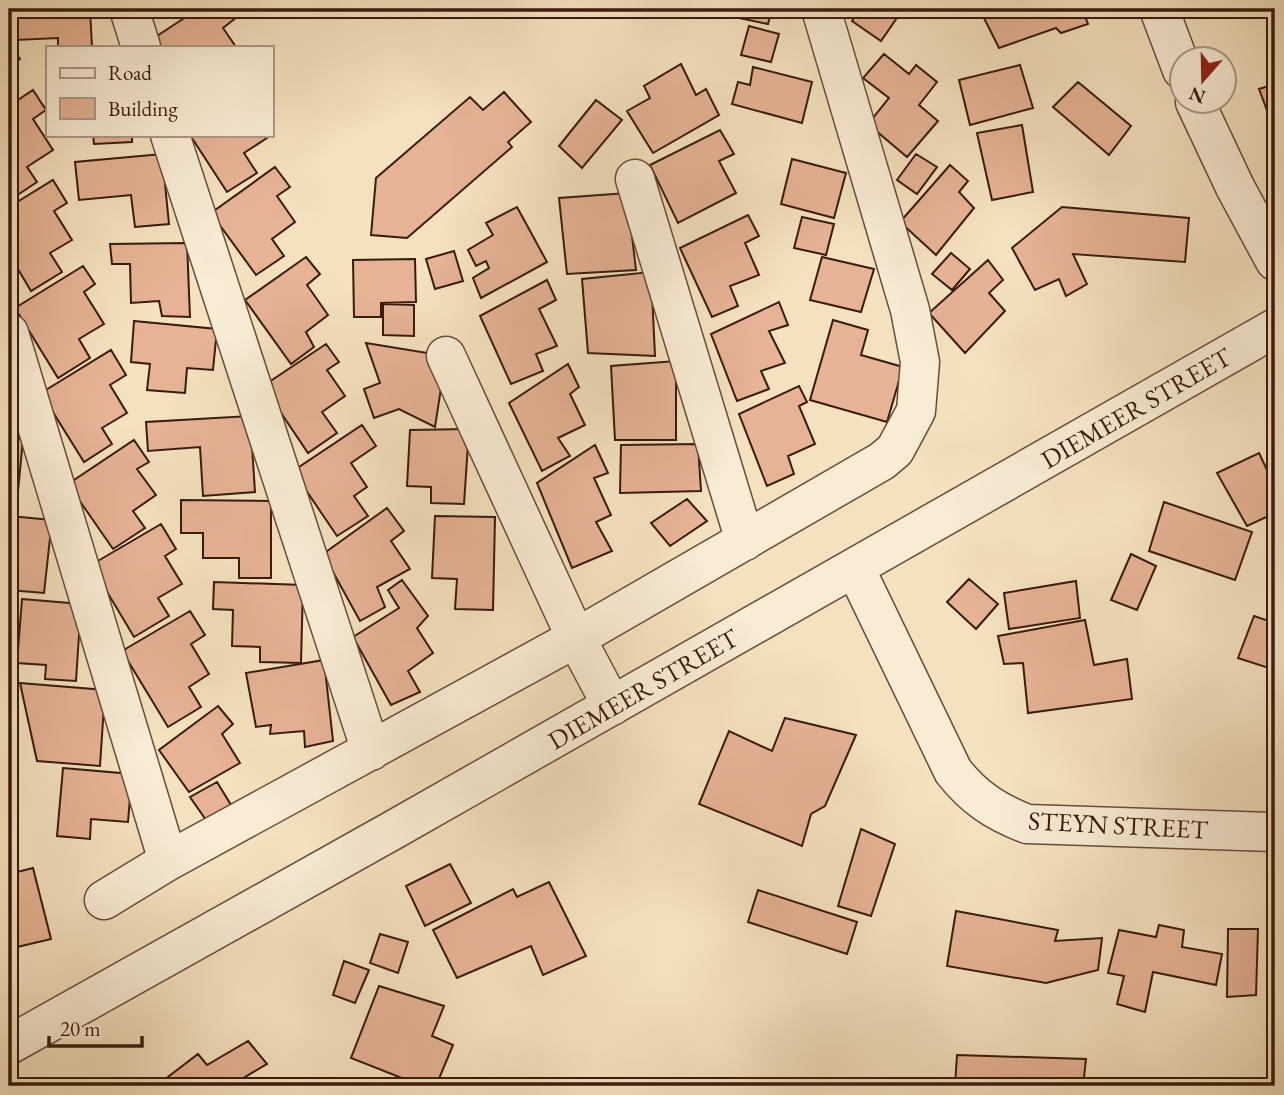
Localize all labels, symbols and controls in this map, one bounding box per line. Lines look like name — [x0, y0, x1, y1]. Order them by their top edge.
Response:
legend — [46, 46, 273, 136]
north arrow — [1168, 46, 1238, 116]
text: Road — [108, 59, 152, 86]
text: N — [1185, 81, 1209, 110]
text: Building — [108, 95, 178, 122]
street label: DIEMEER STREET — [1035, 339, 1238, 476]
street label: DIEMEER STREET — [542, 620, 745, 757]
street label: STEYN STREET — [1027, 803, 1209, 847]
scale bar — [49, 1004, 142, 1048]
text: 20 m — [60, 1015, 101, 1042]

